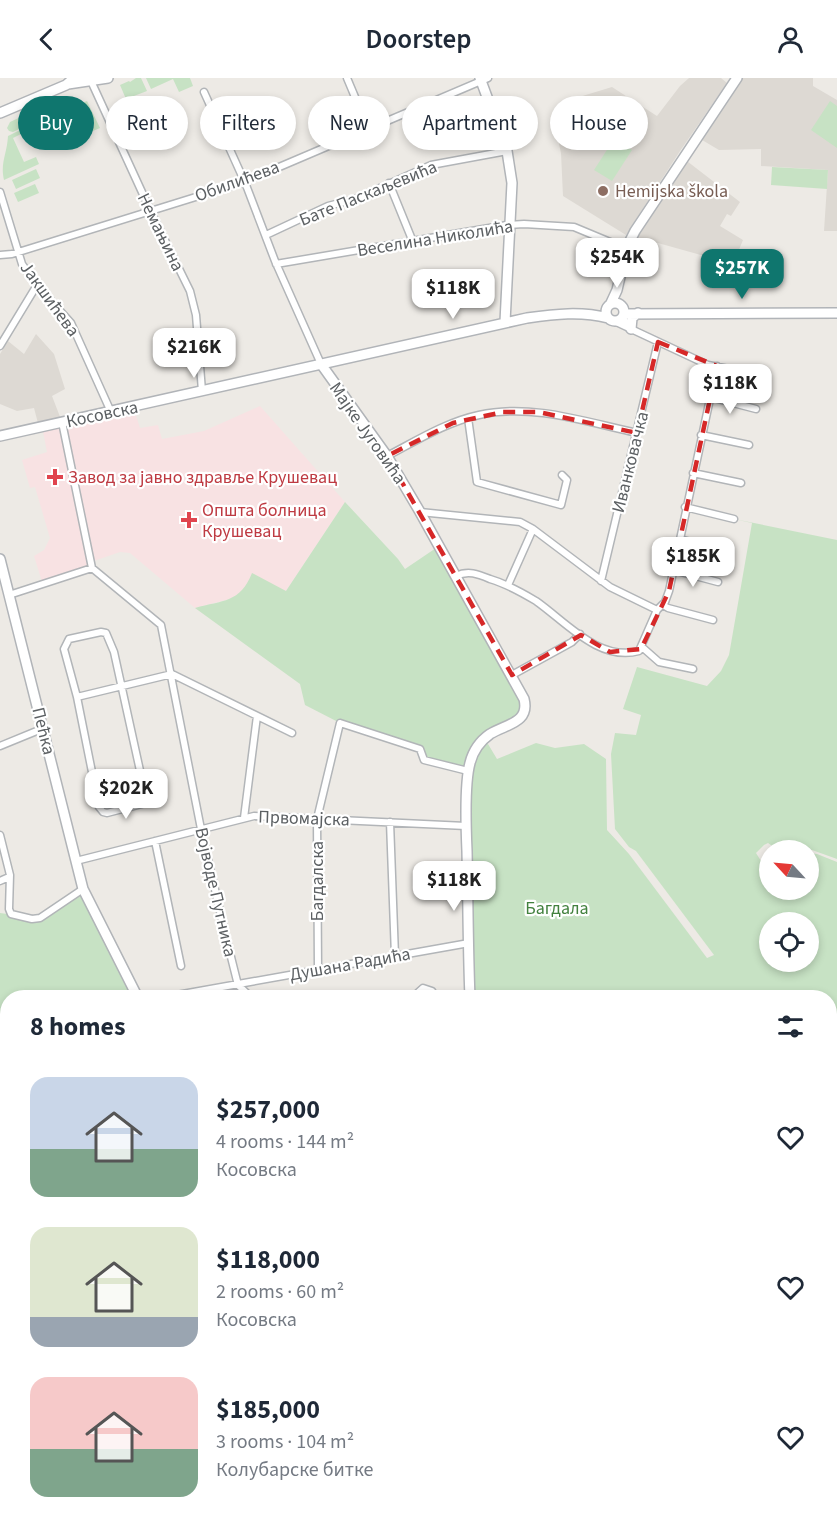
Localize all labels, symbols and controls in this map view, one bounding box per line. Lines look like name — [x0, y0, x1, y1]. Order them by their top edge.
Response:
text: Doorstep — [366, 20, 471, 59]
icon: back — [30, 23, 63, 56]
icon: person — [774, 23, 807, 56]
chip: Buy — [18, 96, 94, 150]
chip: Rent — [106, 96, 188, 150]
chip: Filters — [200, 96, 296, 150]
chip: New — [308, 96, 390, 150]
chip: Apartment — [402, 96, 538, 150]
chip: House — [550, 96, 648, 150]
street label: Бате Паскаљевића — [295, 154, 441, 233]
street label: Обилићева — [191, 155, 283, 208]
place label: Hemijska škola — [615, 179, 728, 204]
marker: Hemijska škola — [596, 184, 610, 198]
street label: Немањина — [131, 189, 190, 276]
street label: Веселина Николића — [355, 214, 515, 263]
pin: $254K — [575, 238, 659, 289]
text: $254K — [590, 243, 644, 271]
pin: $257K — [700, 249, 784, 300]
text: $257K — [715, 254, 769, 282]
street label: Јакшићева — [14, 257, 85, 342]
pin: $118K — [411, 269, 495, 320]
text: $118K — [426, 274, 480, 302]
pin: $216K — [152, 328, 236, 379]
text: $216K — [167, 333, 221, 361]
pin: $118K — [688, 364, 772, 415]
text: $118K — [703, 369, 757, 397]
street label: Мајке Југовића — [323, 377, 412, 489]
street label: Косовска — [64, 395, 140, 434]
street label: Иванковачка — [606, 409, 655, 515]
place label: Завод за јавно здравље Крушевац — [68, 465, 337, 490]
marker: Завод за јавно здравље Крушевац — [46, 468, 64, 486]
place label: Општа болница Крушевац — [202, 498, 327, 544]
marker: Општа болница Крушевац — [180, 511, 198, 529]
pin: $185K — [651, 537, 735, 588]
text: $185K — [666, 542, 720, 570]
street label: Пећка — [26, 705, 61, 758]
pin: $202K — [84, 769, 168, 820]
text: $202K — [99, 774, 153, 802]
street label: Првомајска — [258, 804, 350, 833]
street label: Војводе Путника — [188, 825, 243, 959]
north arrow — [759, 840, 819, 900]
map controls — [759, 840, 819, 972]
street label: Багдалска — [305, 841, 330, 921]
pin: $118K — [412, 861, 496, 912]
text: $118K — [427, 866, 481, 894]
park label: Багдала — [525, 896, 589, 921]
button: locate — [759, 912, 819, 972]
street label: Душана Радића — [288, 942, 413, 987]
text: 8 homes — [30, 1008, 125, 1045]
icon: filters — [774, 1010, 807, 1043]
text: $257,000 — [216, 1091, 320, 1128]
icon: home — [78, 1101, 150, 1173]
icon: heart — [774, 1121, 807, 1154]
text: 4 rooms · 144 m² — [216, 1128, 354, 1156]
text: Косовска — [216, 1156, 297, 1184]
text: $118,000 — [216, 1241, 320, 1278]
icon: home — [78, 1251, 150, 1323]
icon: heart — [774, 1271, 807, 1304]
text: 2 rooms · 60 m² — [216, 1278, 344, 1306]
text: Косовска — [216, 1306, 297, 1334]
text: $185,000 — [216, 1391, 320, 1428]
icon: home — [78, 1401, 150, 1473]
icon: heart — [774, 1421, 807, 1454]
text: 3 rooms · 104 m² — [216, 1428, 354, 1456]
text: Колубарске битке — [216, 1456, 374, 1484]

